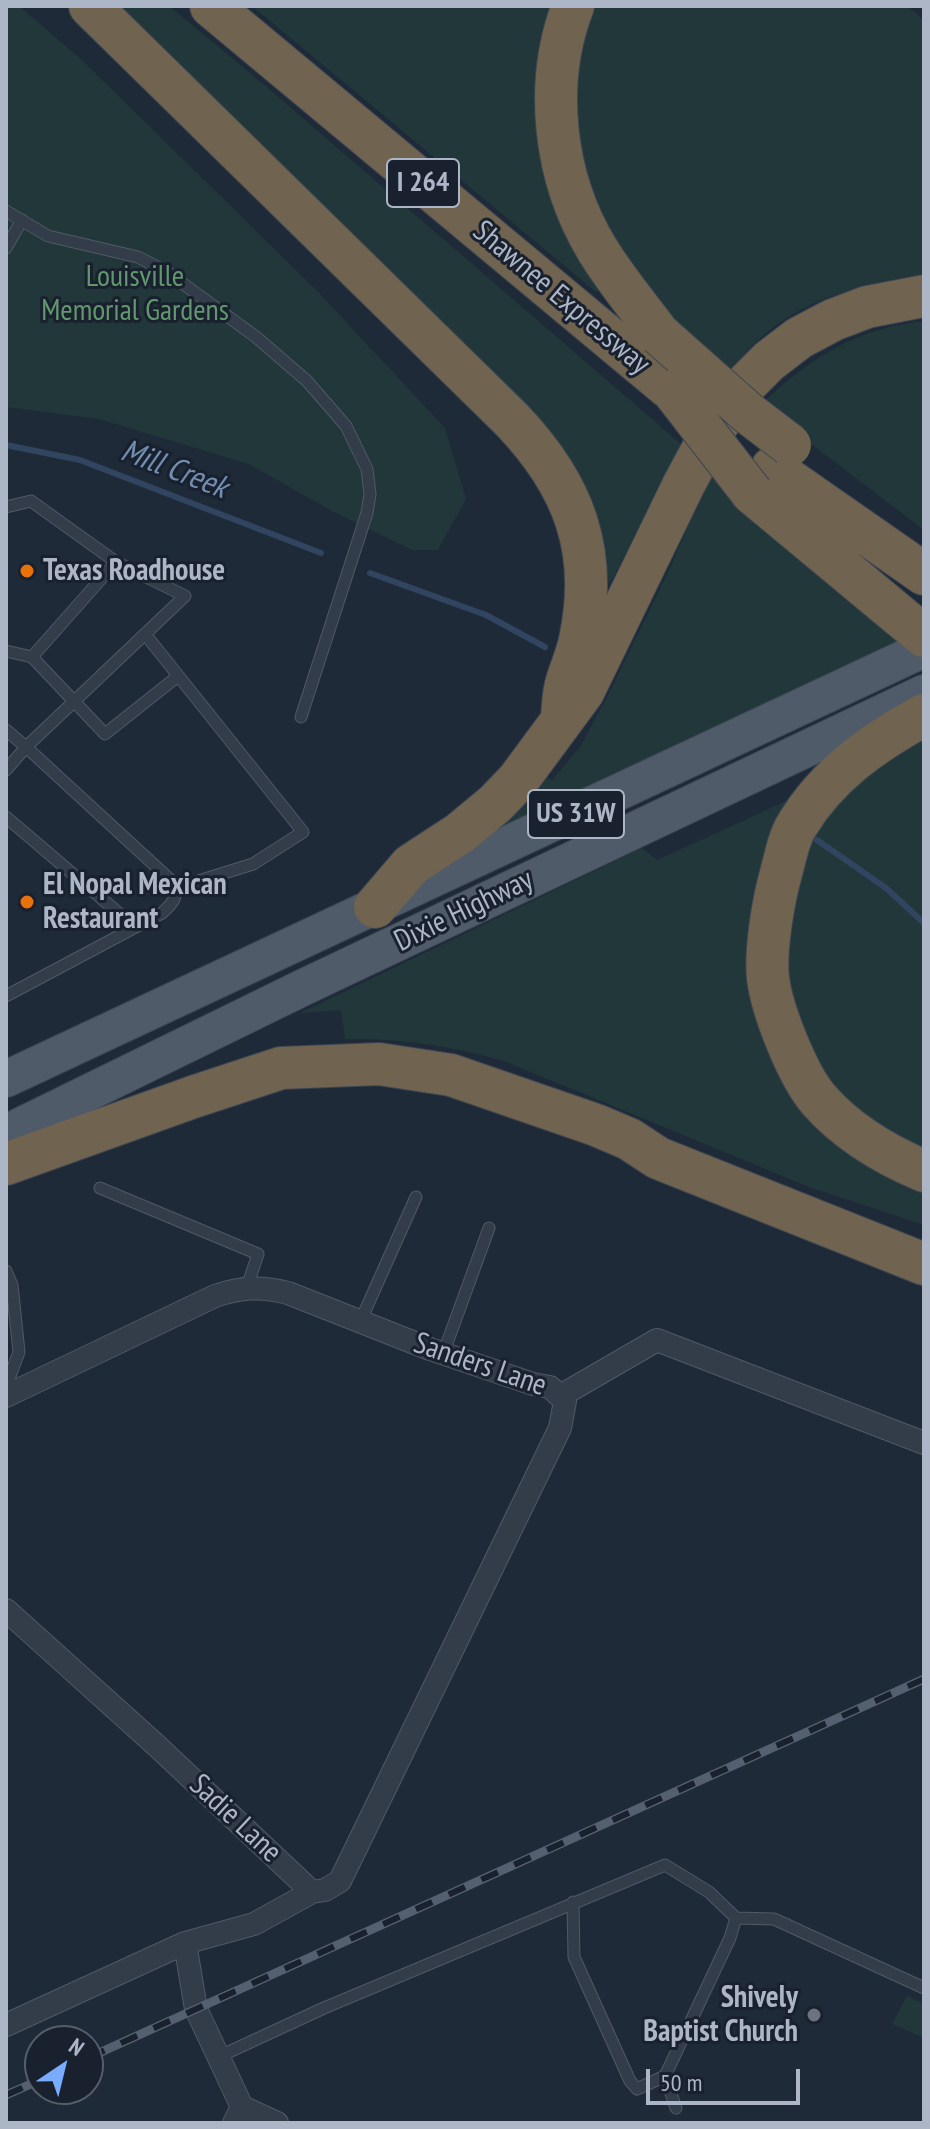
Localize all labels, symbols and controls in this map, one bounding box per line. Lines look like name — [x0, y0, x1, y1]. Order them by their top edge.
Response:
road number: I 264 — [387, 159, 459, 207]
street label: Shawnee Expressway — [465, 214, 657, 382]
park label: Louisville Memorial Gardens — [41, 259, 229, 330]
water label: Mill Creek — [115, 432, 233, 508]
place label: Texas Roadhouse — [43, 553, 225, 589]
marker: Texas Roadhouse — [18, 562, 36, 580]
road number: US 31W — [528, 790, 624, 838]
street label: Dixie Highway — [389, 862, 539, 960]
place label: El Nopal Mexican Restaurant — [43, 867, 227, 938]
marker: El Nopal Mexican Restaurant — [18, 893, 36, 911]
street label: Sanders Lane — [409, 1326, 551, 1404]
street label: Sadie Lane — [182, 1767, 288, 1871]
place label: Shively Baptist Church — [643, 1980, 798, 2050]
marker: Shively Baptist Church — [805, 2006, 823, 2024]
north arrow — [24, 2025, 104, 2105]
text: N — [64, 2032, 90, 2062]
scale bar — [650, 2053, 804, 2103]
text: 50 m — [660, 2067, 702, 2098]

